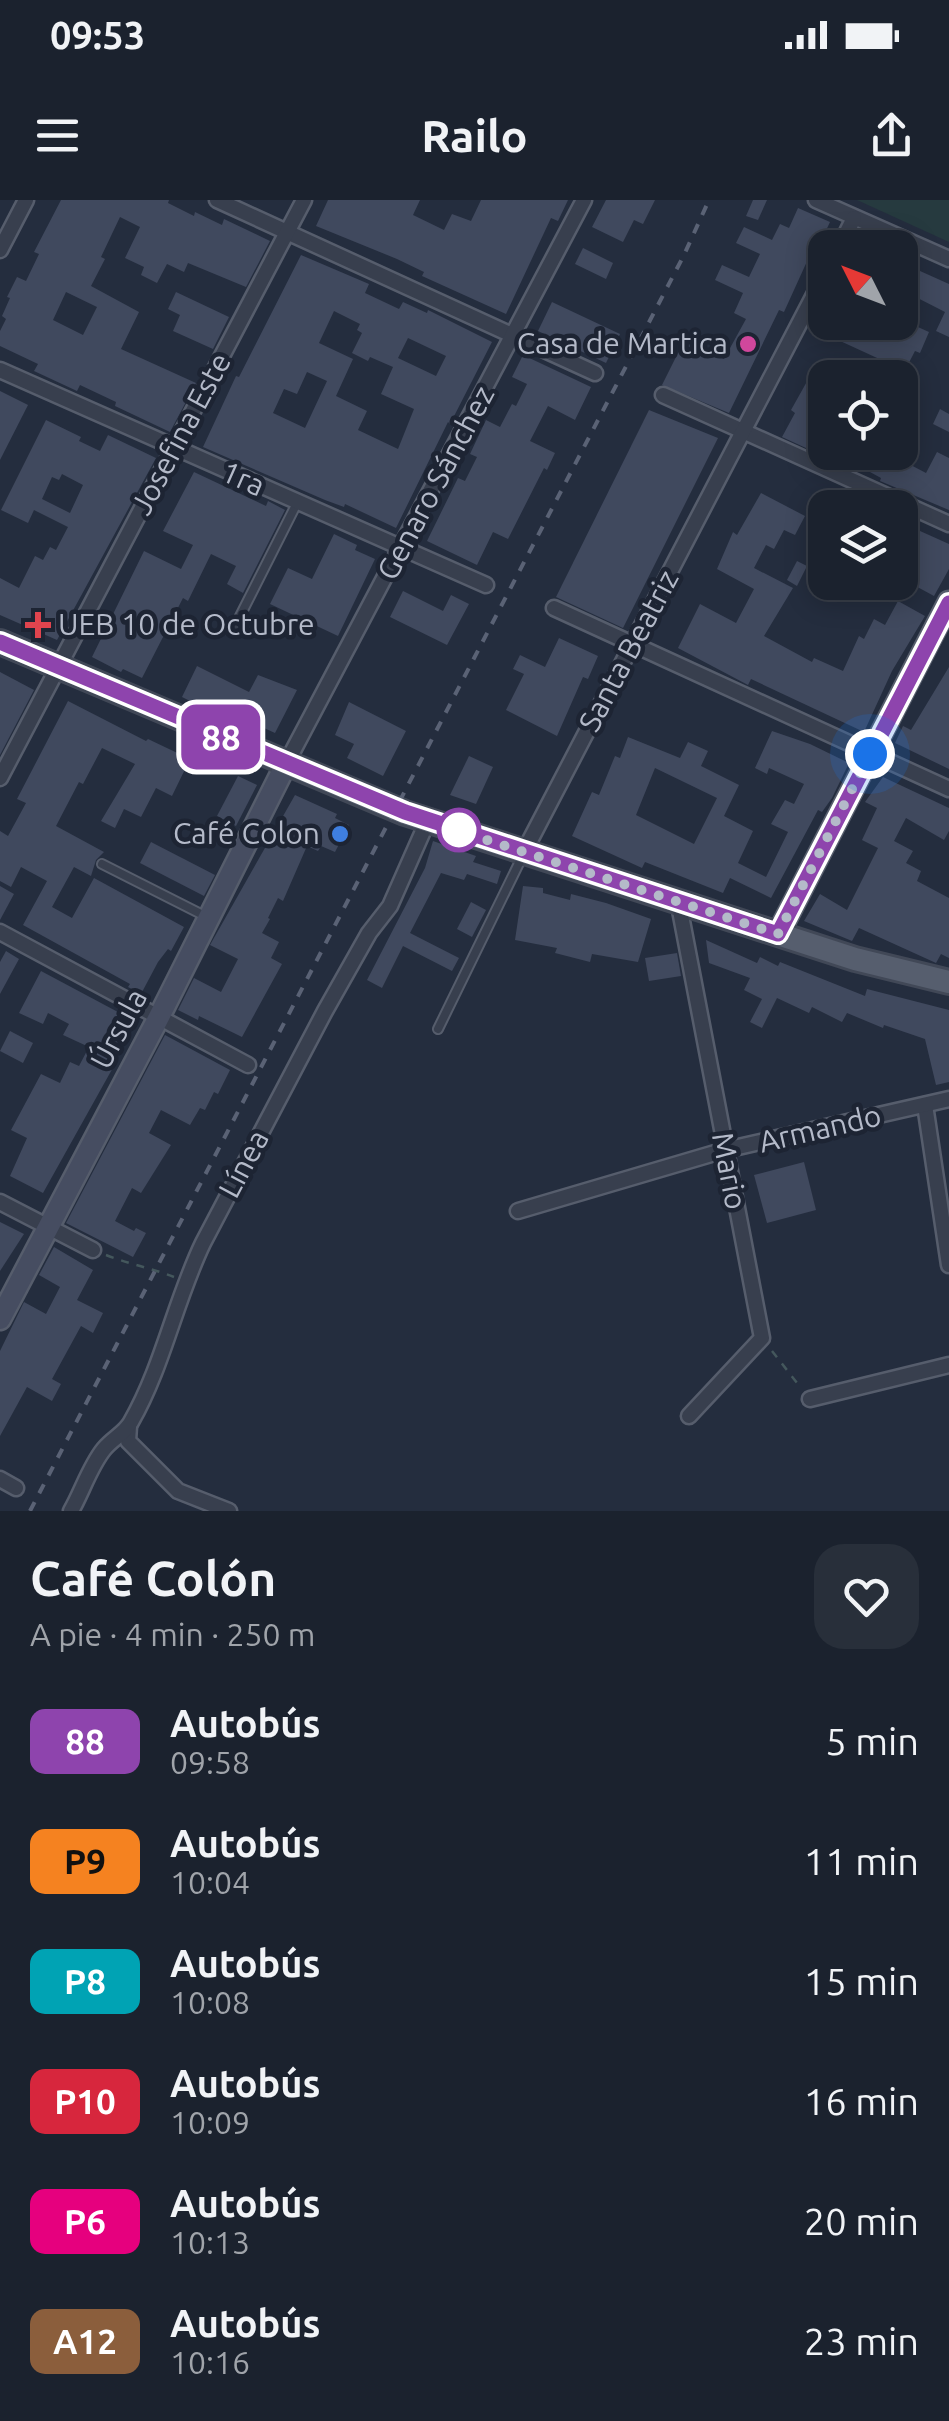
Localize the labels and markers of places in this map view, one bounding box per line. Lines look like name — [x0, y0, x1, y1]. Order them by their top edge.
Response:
place label: Casa de Martica — [517, 326, 728, 360]
marker: Casa de Martica — [737, 333, 759, 355]
place label: UEB 10 de Octubre — [58, 607, 315, 641]
marker: UEB 10 de Octubre — [27, 614, 49, 636]
unlabelled marker — [438, 809, 480, 851]
place label: Café Colon — [173, 816, 320, 850]
marker: Café Colon — [329, 823, 351, 845]

